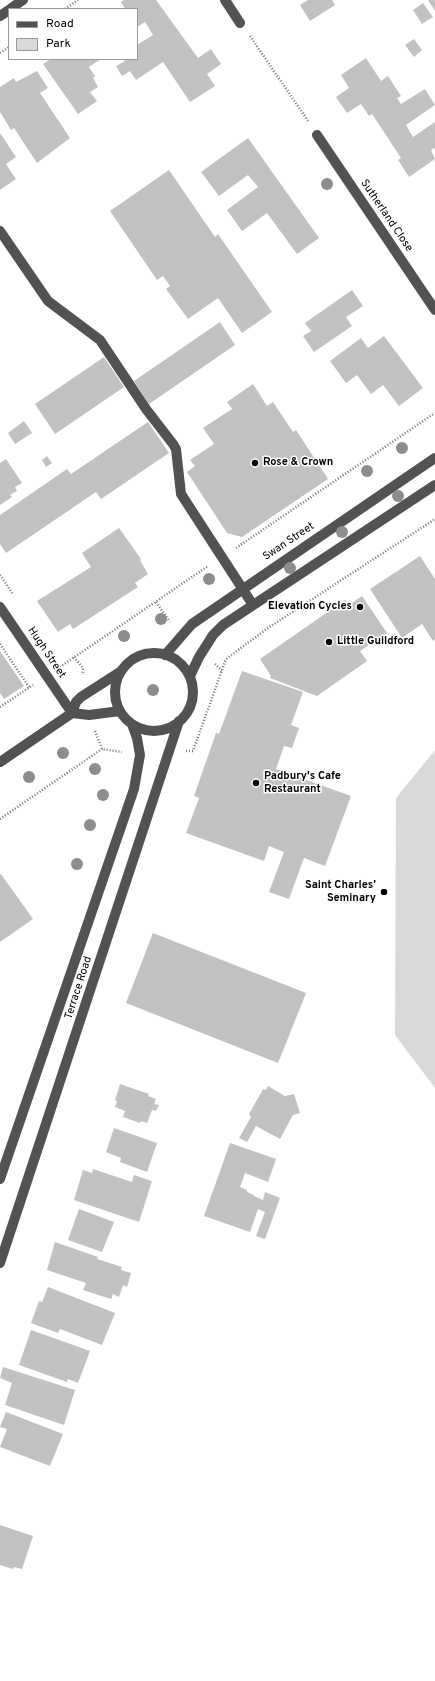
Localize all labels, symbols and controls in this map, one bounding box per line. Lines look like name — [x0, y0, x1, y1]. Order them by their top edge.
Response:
legend — [8, 8, 138, 60]
text: Road — [46, 16, 74, 32]
text: Park — [46, 36, 71, 52]
street label: Sutherland Close — [357, 177, 415, 255]
place label: Rose & Crown — [263, 456, 333, 470]
marker: Rose & Crown — [250, 458, 260, 468]
street label: Swan Street — [261, 520, 317, 564]
place label: Elevation Cycles — [268, 600, 352, 614]
marker: Elevation Cycles — [355, 602, 365, 612]
street label: Hugh Street — [24, 625, 68, 681]
place label: Little Guildford — [337, 635, 414, 649]
marker: Little Guildford — [324, 637, 334, 647]
place label: Padbury's Cafe Restaurant — [264, 770, 341, 796]
marker: Padbury's Cafe Restaurant — [251, 778, 261, 788]
place label: Saint Charles’ Seminary — [305, 879, 376, 905]
marker: Saint Charles’ Seminary — [379, 887, 389, 897]
street label: Terrace Road — [63, 955, 95, 1021]

